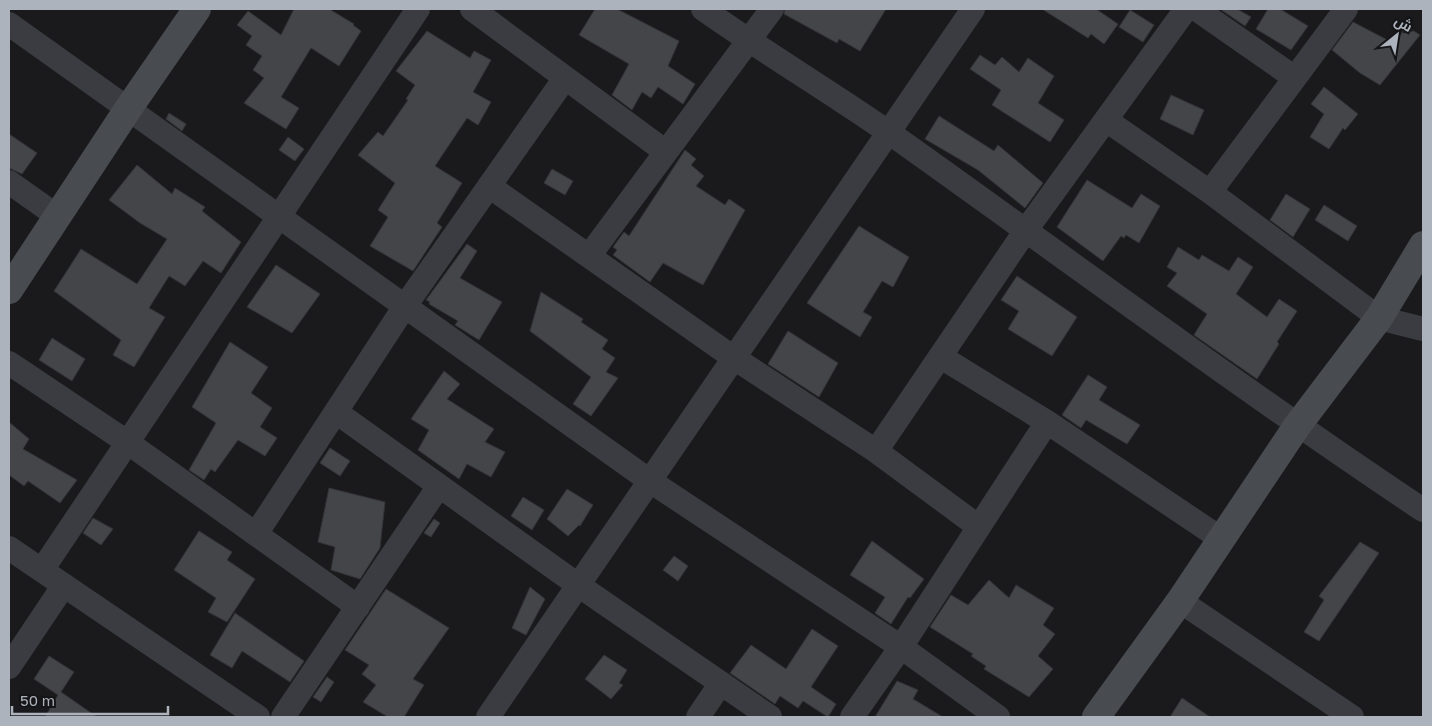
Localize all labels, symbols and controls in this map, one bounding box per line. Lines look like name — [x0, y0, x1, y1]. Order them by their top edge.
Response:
north arrow — [1372, 10, 1422, 60]
text: ش — [1391, 11, 1416, 36]
scale bar — [12, 684, 169, 716]
text: 50 m — [20, 691, 55, 709]

